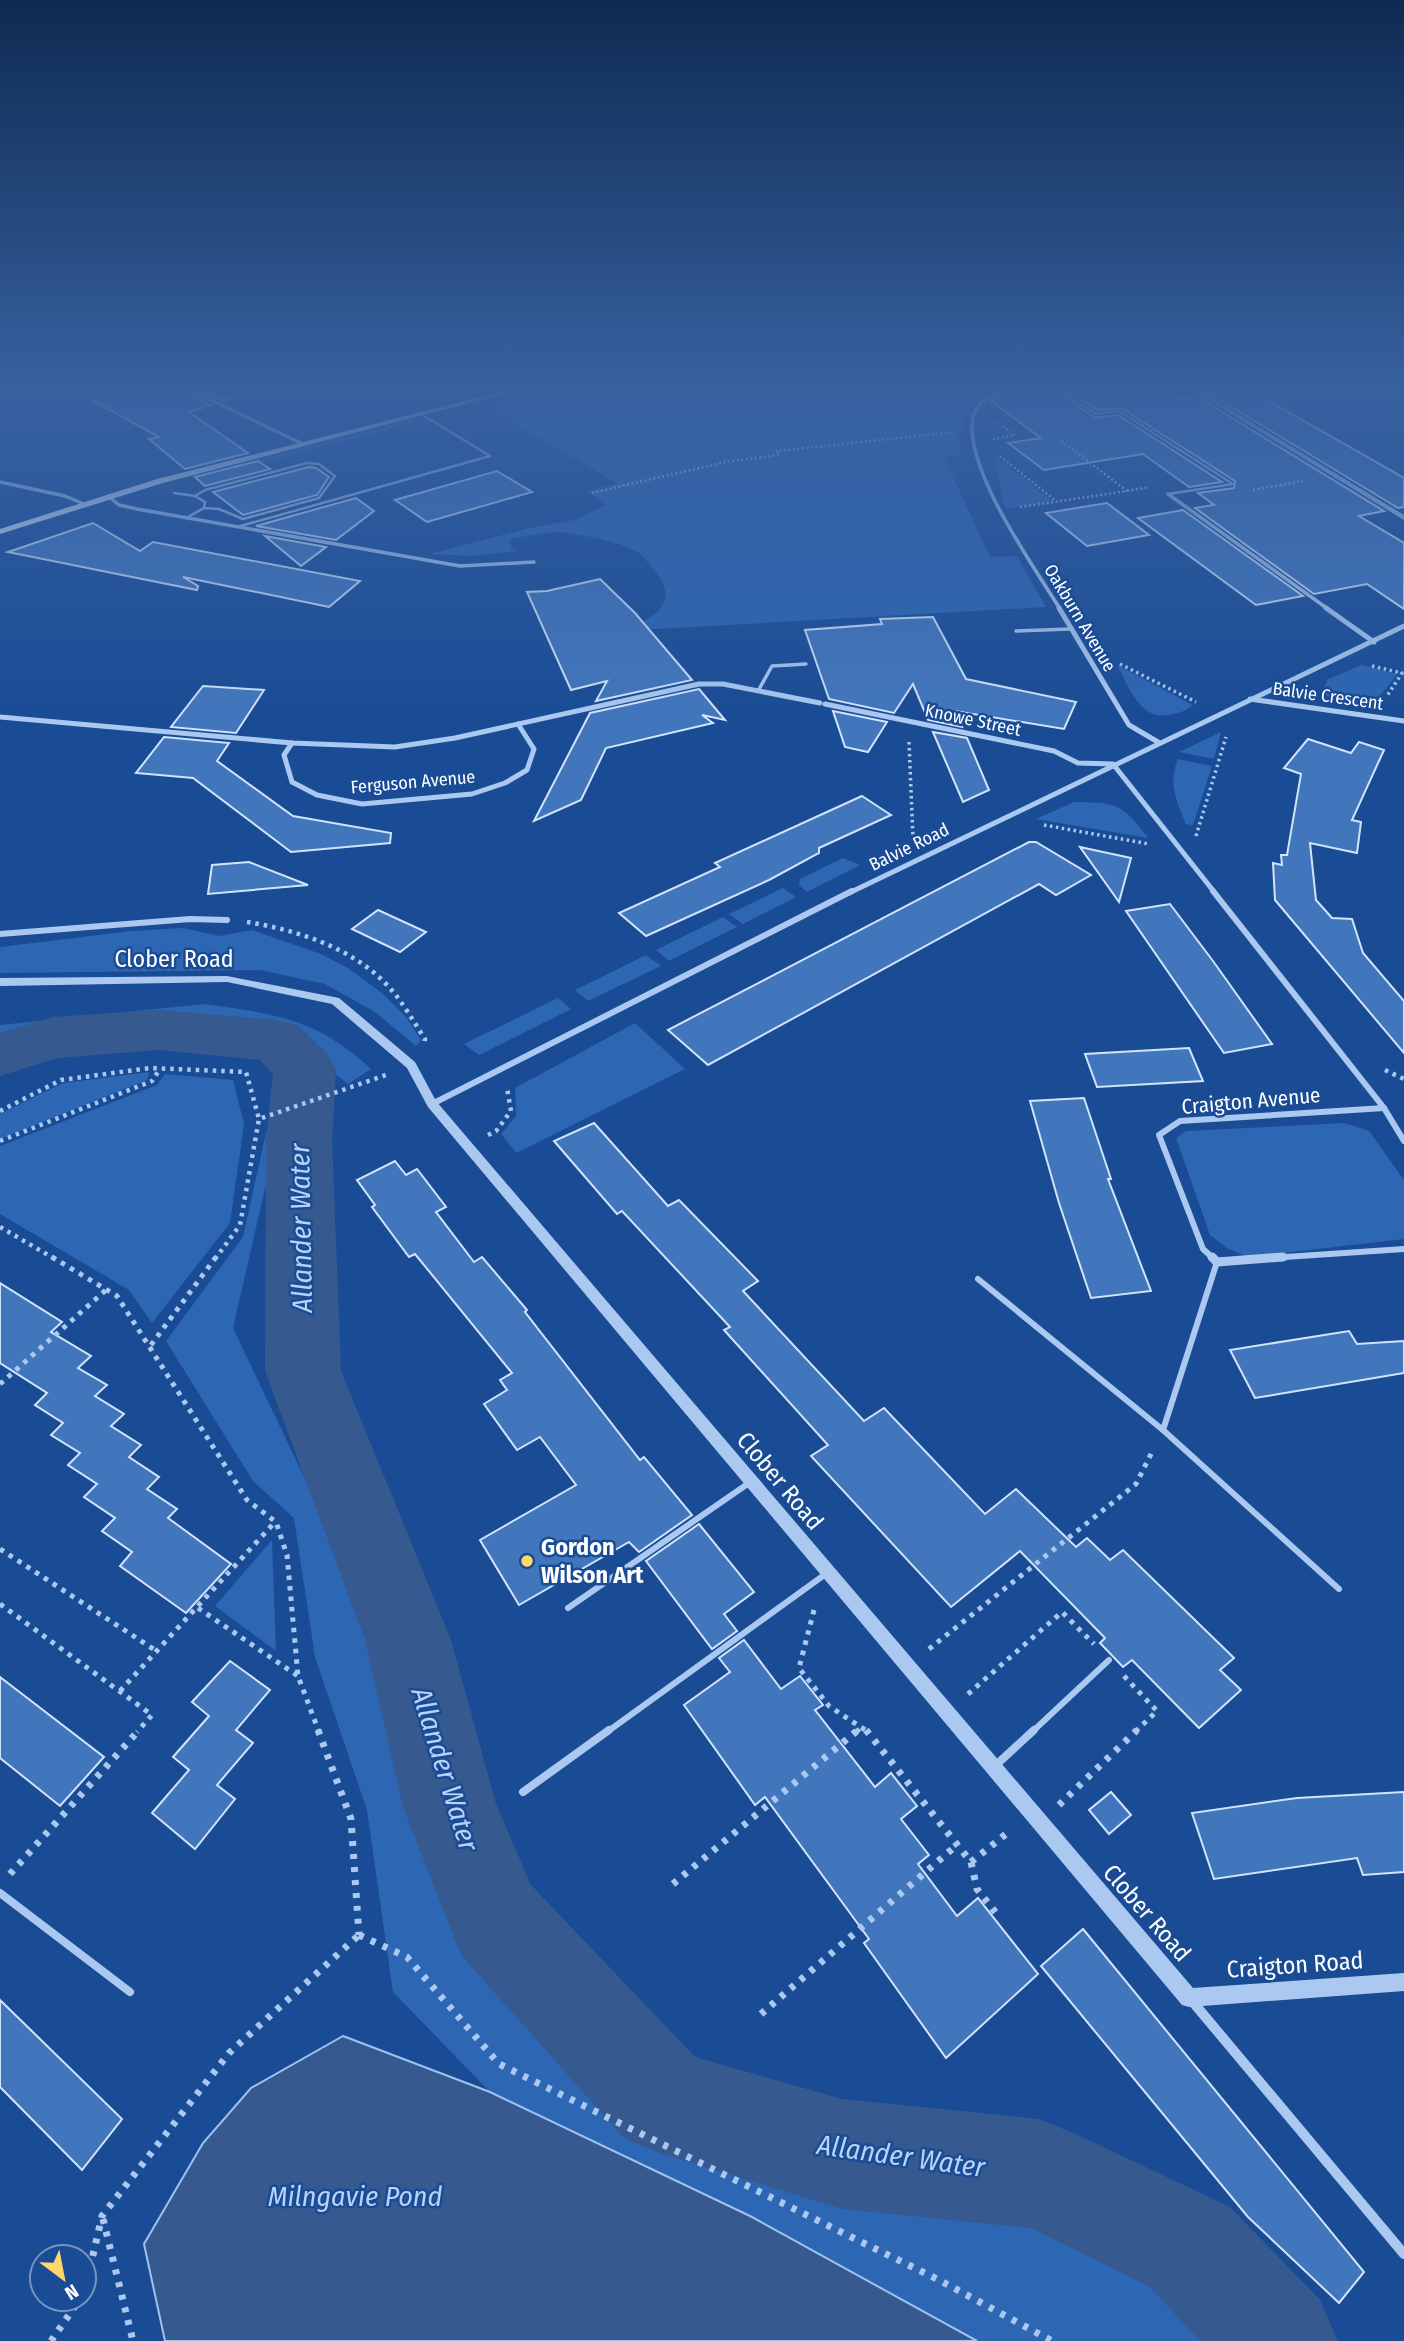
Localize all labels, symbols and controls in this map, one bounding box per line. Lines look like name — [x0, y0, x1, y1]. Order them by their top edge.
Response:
street label: Oakburn Avenue — [1039, 560, 1121, 676]
street label: Balvie Crescent — [1271, 677, 1385, 715]
street label: Knowe Street — [923, 699, 1023, 741]
street label: Ferguson Avenue — [350, 766, 476, 798]
street label: Balvie Road — [866, 818, 952, 876]
street label: Clober Road — [114, 945, 234, 973]
street label: Craigton Avenue — [1181, 1082, 1321, 1120]
water label: Allander Water — [283, 1142, 319, 1314]
street label: Clober Road — [731, 1426, 829, 1536]
place label: Gordon Wilson Art — [541, 1533, 644, 1589]
marker: Gordon Wilson Art — [519, 1553, 535, 1569]
water label: Allander Water — [404, 1682, 486, 1856]
street label: Clober Road — [1097, 1859, 1197, 1967]
street label: Craigton Road — [1226, 1946, 1364, 1984]
water label: Allander Water — [814, 2128, 988, 2184]
water label: Milngavie Pond — [268, 2180, 442, 2213]
north arrow — [28, 2243, 98, 2313]
text: N — [61, 2279, 83, 2305]

